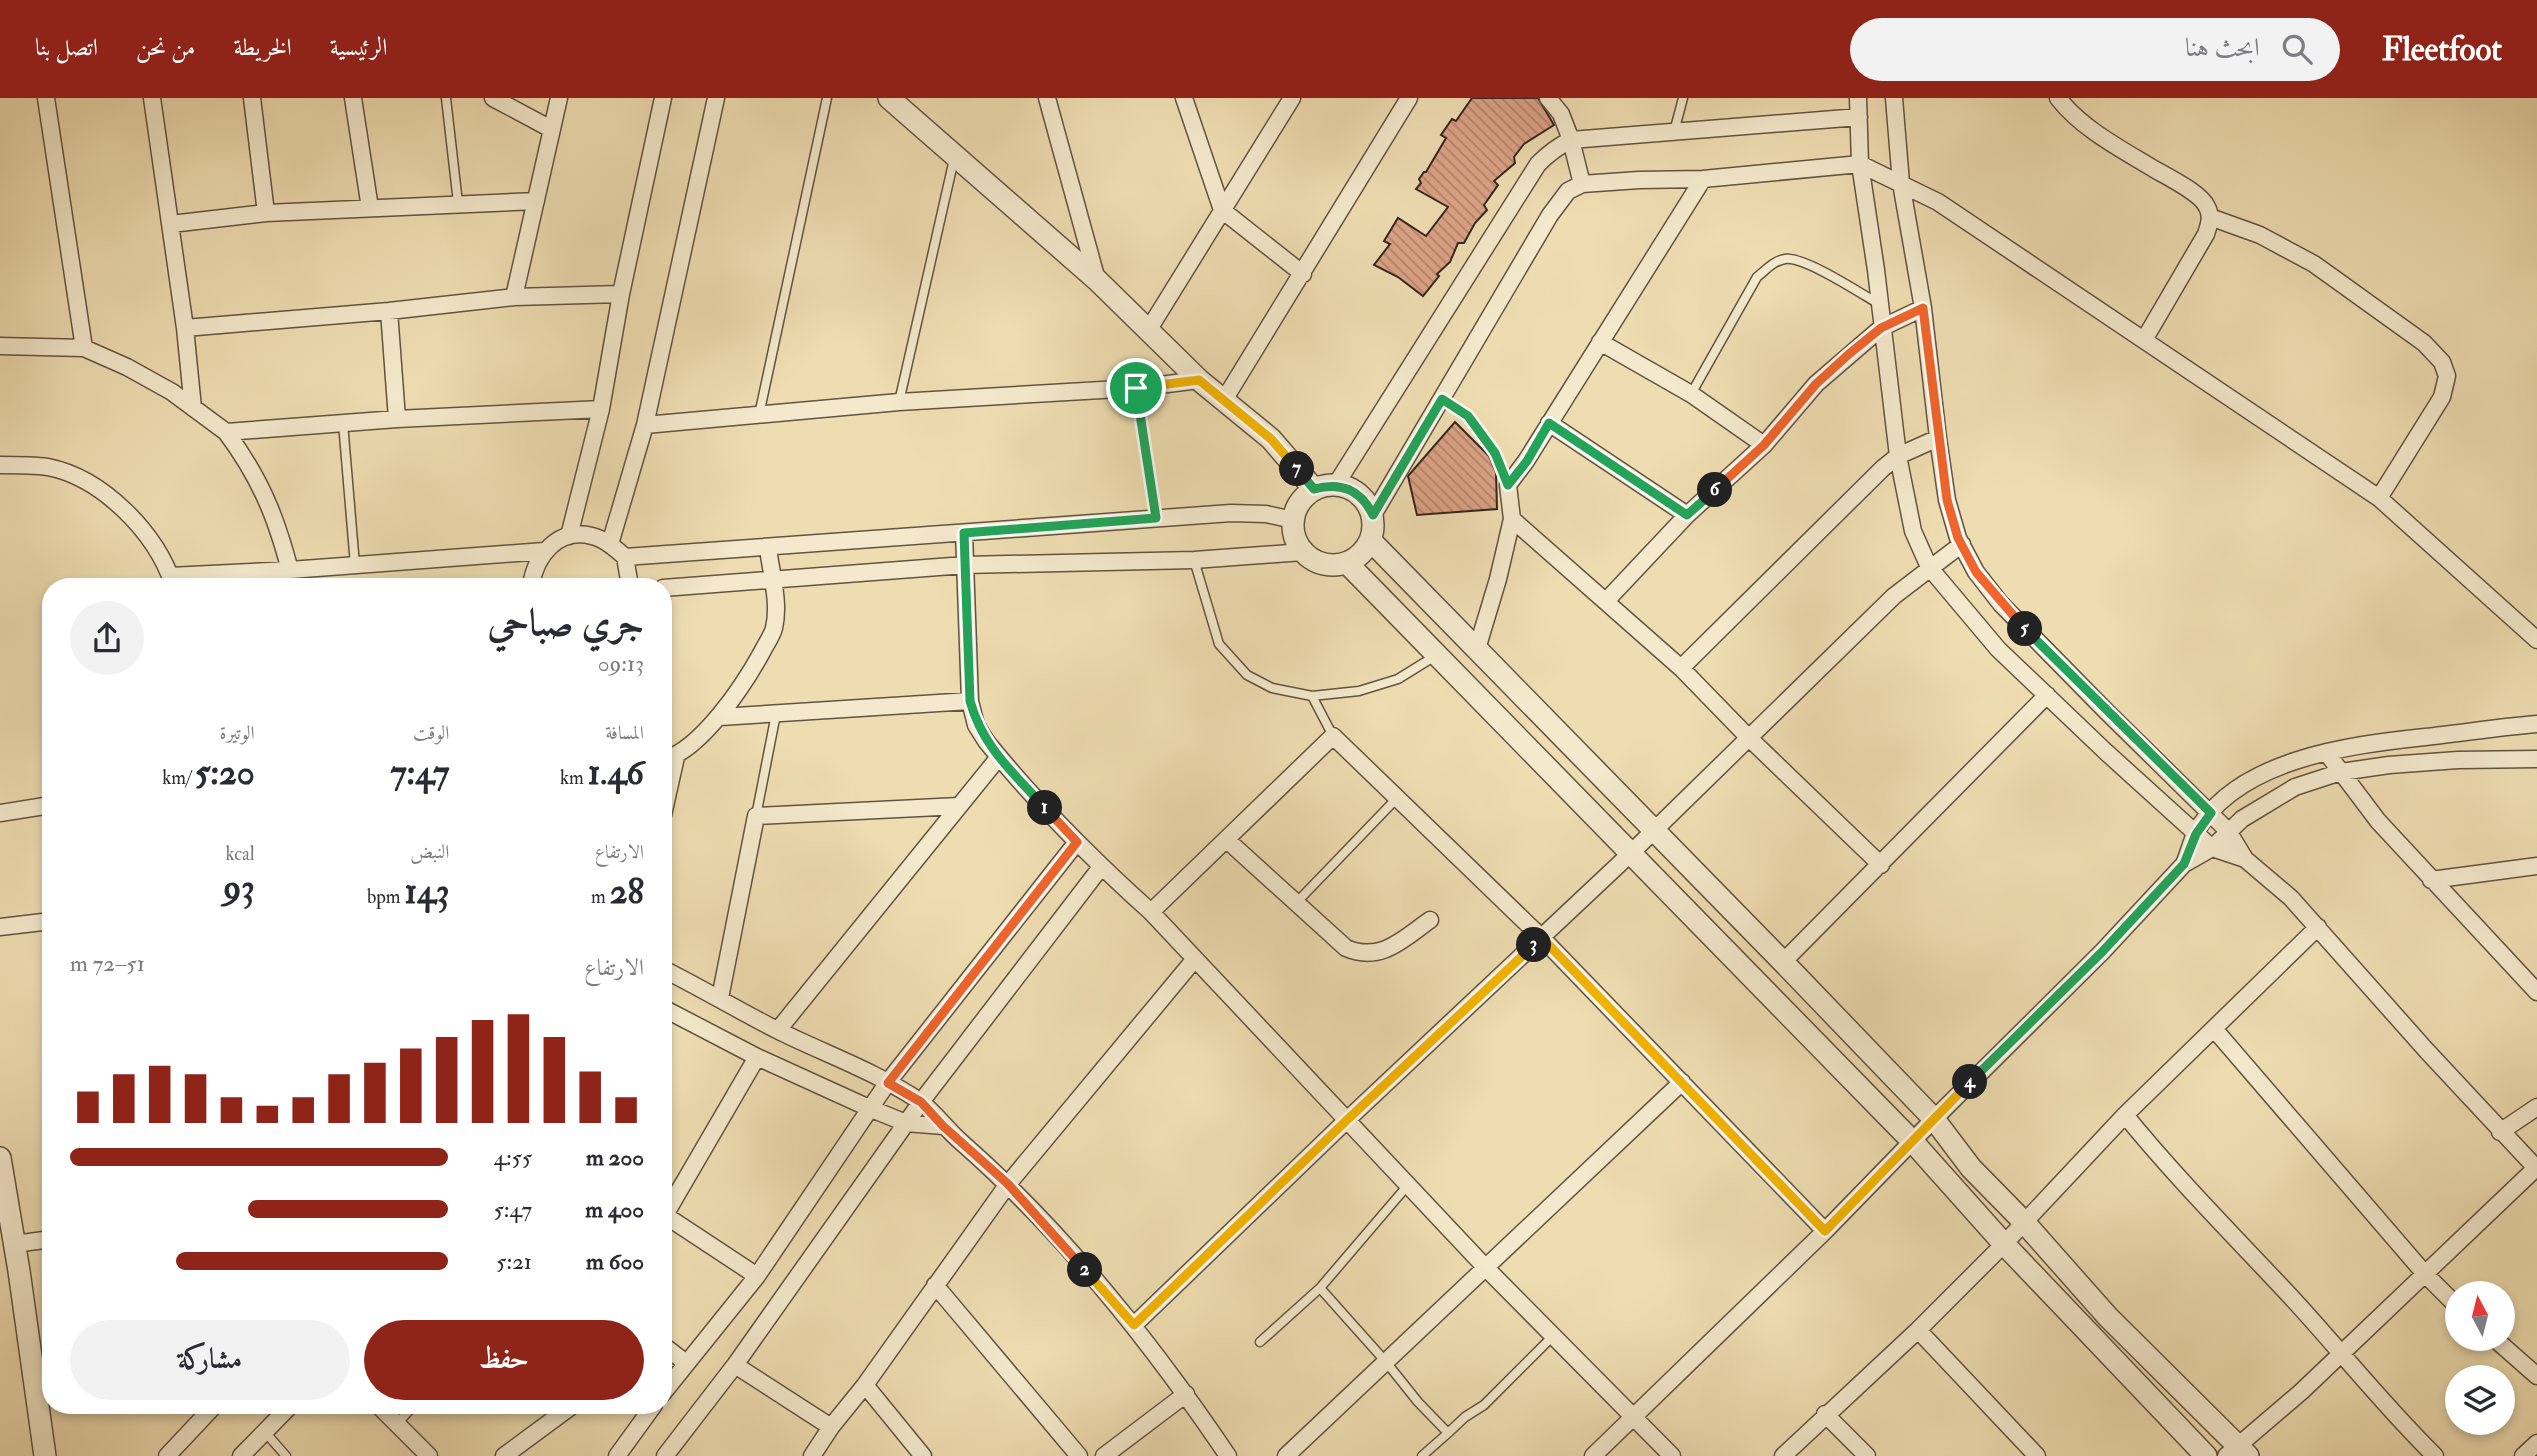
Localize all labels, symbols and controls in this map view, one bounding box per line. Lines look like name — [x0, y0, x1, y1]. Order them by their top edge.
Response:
search box — [1850, 18, 2340, 81]
text: Fleetfoot — [2382, 29, 2502, 70]
icon: search — [2278, 30, 2316, 68]
text: اتصل بنا — [35, 32, 98, 63]
text: من نحن — [136, 32, 195, 63]
text: الخريطة — [233, 32, 292, 63]
text: الرئيسية — [330, 32, 387, 63]
text: ابحث هنا — [2185, 32, 2260, 64]
pin — [1106, 358, 1166, 418]
icon: arrive — [1117, 369, 1155, 407]
pin: 7 — [1280, 452, 1314, 486]
text: 7 — [1292, 456, 1301, 480]
pin: 6 — [1698, 472, 1732, 508]
text: 6 — [1710, 477, 1719, 501]
text: جري صباحي — [488, 599, 644, 647]
button: share — [70, 601, 144, 675]
pin: 5 — [2008, 612, 2042, 646]
text: 5 — [2020, 616, 2029, 640]
text: 09:13 — [598, 649, 644, 678]
text: الوتيرة — [220, 721, 255, 745]
text: الوقت — [413, 721, 449, 745]
text: المسافة — [605, 721, 644, 745]
text: 5:20 — [195, 751, 255, 795]
text: 7:47 — [390, 751, 449, 795]
text: 1.46 — [588, 751, 644, 795]
text: /km — [162, 766, 195, 790]
text: km — [560, 766, 588, 790]
pin: 1 — [1028, 790, 1062, 826]
text: 1 — [1041, 795, 1048, 819]
text: النبض — [410, 840, 449, 864]
text: الارتفاع — [595, 840, 644, 864]
text: kcal — [226, 842, 255, 866]
text: 93 — [223, 866, 255, 910]
text: 143 — [405, 870, 449, 914]
text: 28 — [610, 870, 644, 914]
text: bpm — [367, 885, 405, 909]
text: m — [591, 885, 610, 909]
pin: 3 — [1516, 928, 1552, 962]
text: 3 — [1530, 932, 1537, 956]
text: 51–72 m — [70, 949, 145, 978]
text: الارتفاع — [584, 953, 644, 982]
pin: 4 — [1952, 1065, 1988, 1100]
text: 4 — [1964, 1069, 1975, 1093]
text: 4:55 — [494, 1143, 532, 1172]
text: 200 m — [586, 1143, 644, 1172]
text: 5:47 — [494, 1195, 532, 1224]
text: 400 m — [585, 1195, 644, 1224]
text: 5:21 — [496, 1247, 532, 1276]
text: 600 m — [586, 1247, 644, 1276]
pin: 2 — [1068, 1252, 1102, 1288]
text: 2 — [1080, 1257, 1089, 1281]
north arrow — [2445, 1281, 2515, 1351]
map controls — [2445, 1281, 2515, 1435]
button: مشاركة — [70, 1320, 350, 1400]
button: حفظ — [364, 1320, 644, 1400]
button: layers — [2445, 1365, 2515, 1435]

